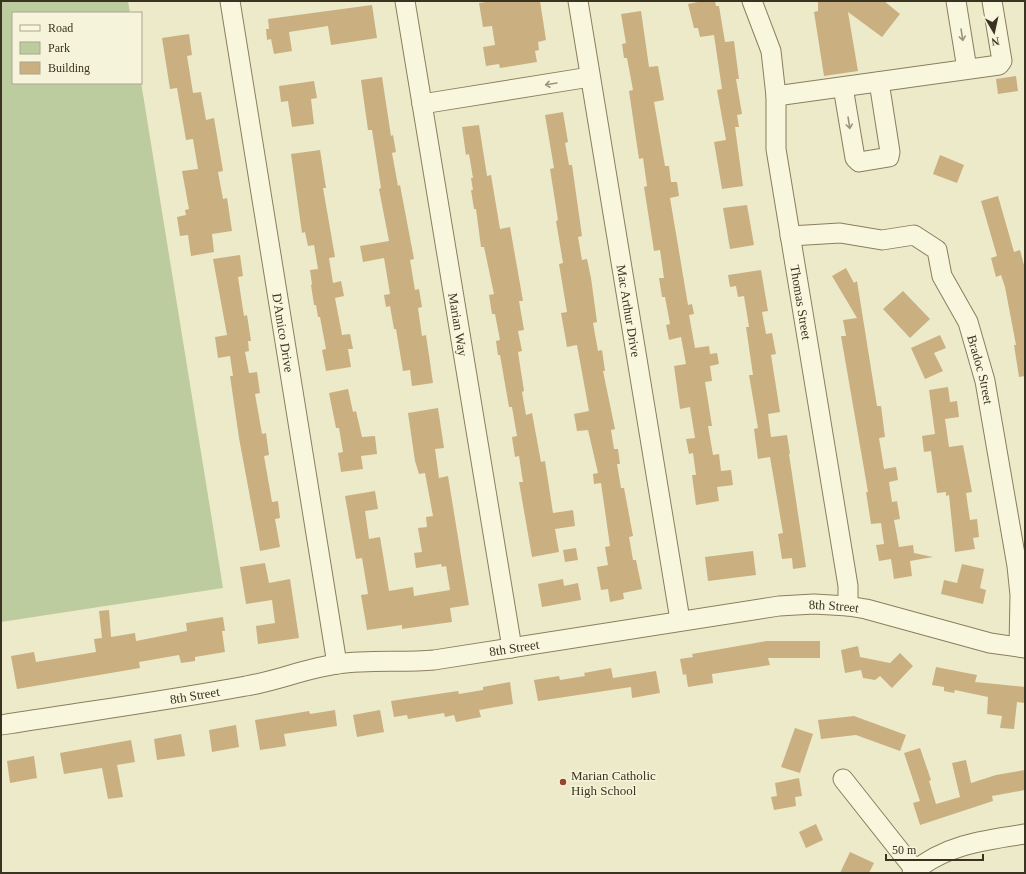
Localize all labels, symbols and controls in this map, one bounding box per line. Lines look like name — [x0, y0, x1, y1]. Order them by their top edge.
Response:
legend — [12, 12, 142, 84]
north arrow — [974, 12, 1014, 52]
text: Road — [48, 21, 73, 35]
one-way arrow — [958, 28, 966, 41]
text: N — [991, 35, 1000, 48]
text: Park — [48, 41, 70, 55]
text: Building — [48, 61, 90, 75]
one-way arrow — [545, 80, 558, 88]
one-way arrow — [845, 116, 853, 129]
street label: Mac Arthur Drive — [614, 264, 644, 358]
street label: Thomas Street — [788, 264, 815, 341]
street label: D'Amico Drive — [270, 292, 297, 374]
street label: Marian Way — [446, 292, 471, 358]
street label: Bradoc Street — [965, 333, 996, 406]
street label: 8th Street — [808, 596, 860, 615]
street label: 8th Street — [488, 636, 540, 659]
street label: 8th Street — [169, 683, 221, 706]
place label: Marian Catholic High School — [571, 768, 656, 798]
marker: Marian Catholic High School — [558, 777, 568, 787]
scale bar — [886, 836, 983, 862]
text: 50 m — [892, 843, 917, 857]

